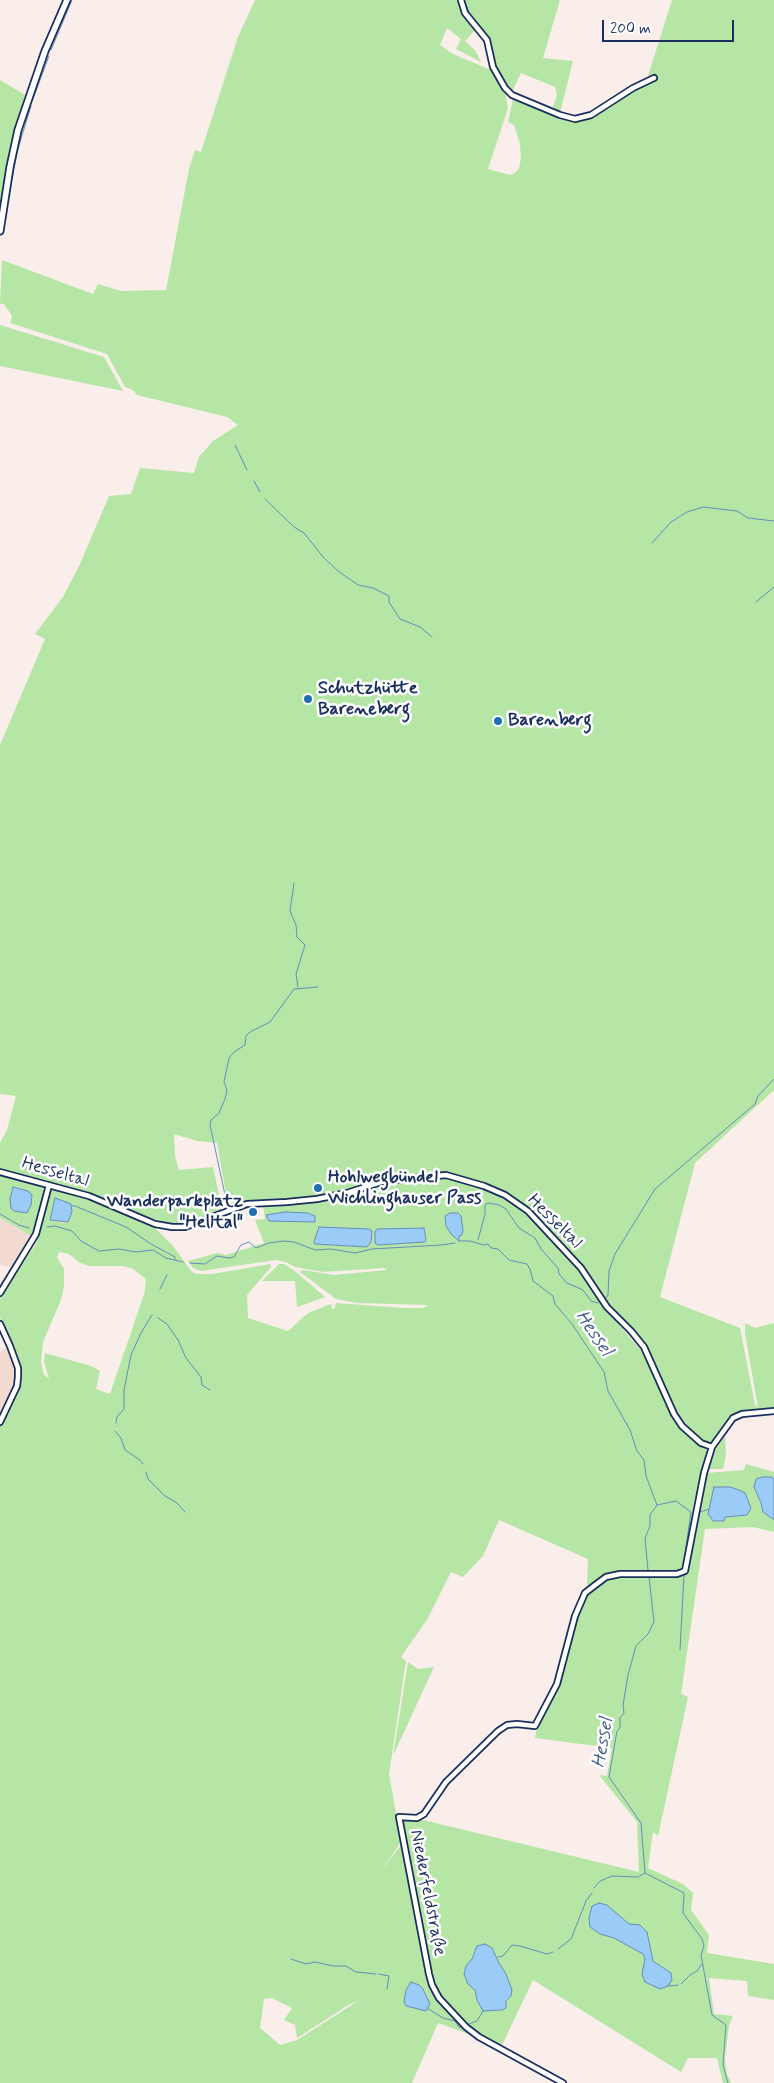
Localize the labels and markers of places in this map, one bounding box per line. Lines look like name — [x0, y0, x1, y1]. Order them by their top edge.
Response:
place label: Schutzhütte Bareneberg — [318, 678, 418, 721]
marker: Schutzhütte Bareneberg — [302, 693, 314, 705]
place label: Barenberg — [508, 710, 592, 732]
marker: Barenberg — [492, 715, 504, 727]
place label: Hohlwegbündel Wichlinghauser Pass — [328, 1167, 481, 1210]
marker: Hohlwegbündel Wichlinghauser Pass — [312, 1182, 324, 1194]
place label: Wanderparkplatz "Helltal" — [107, 1191, 243, 1234]
marker: Wanderparkplatz "Helltal" — [247, 1206, 259, 1218]

